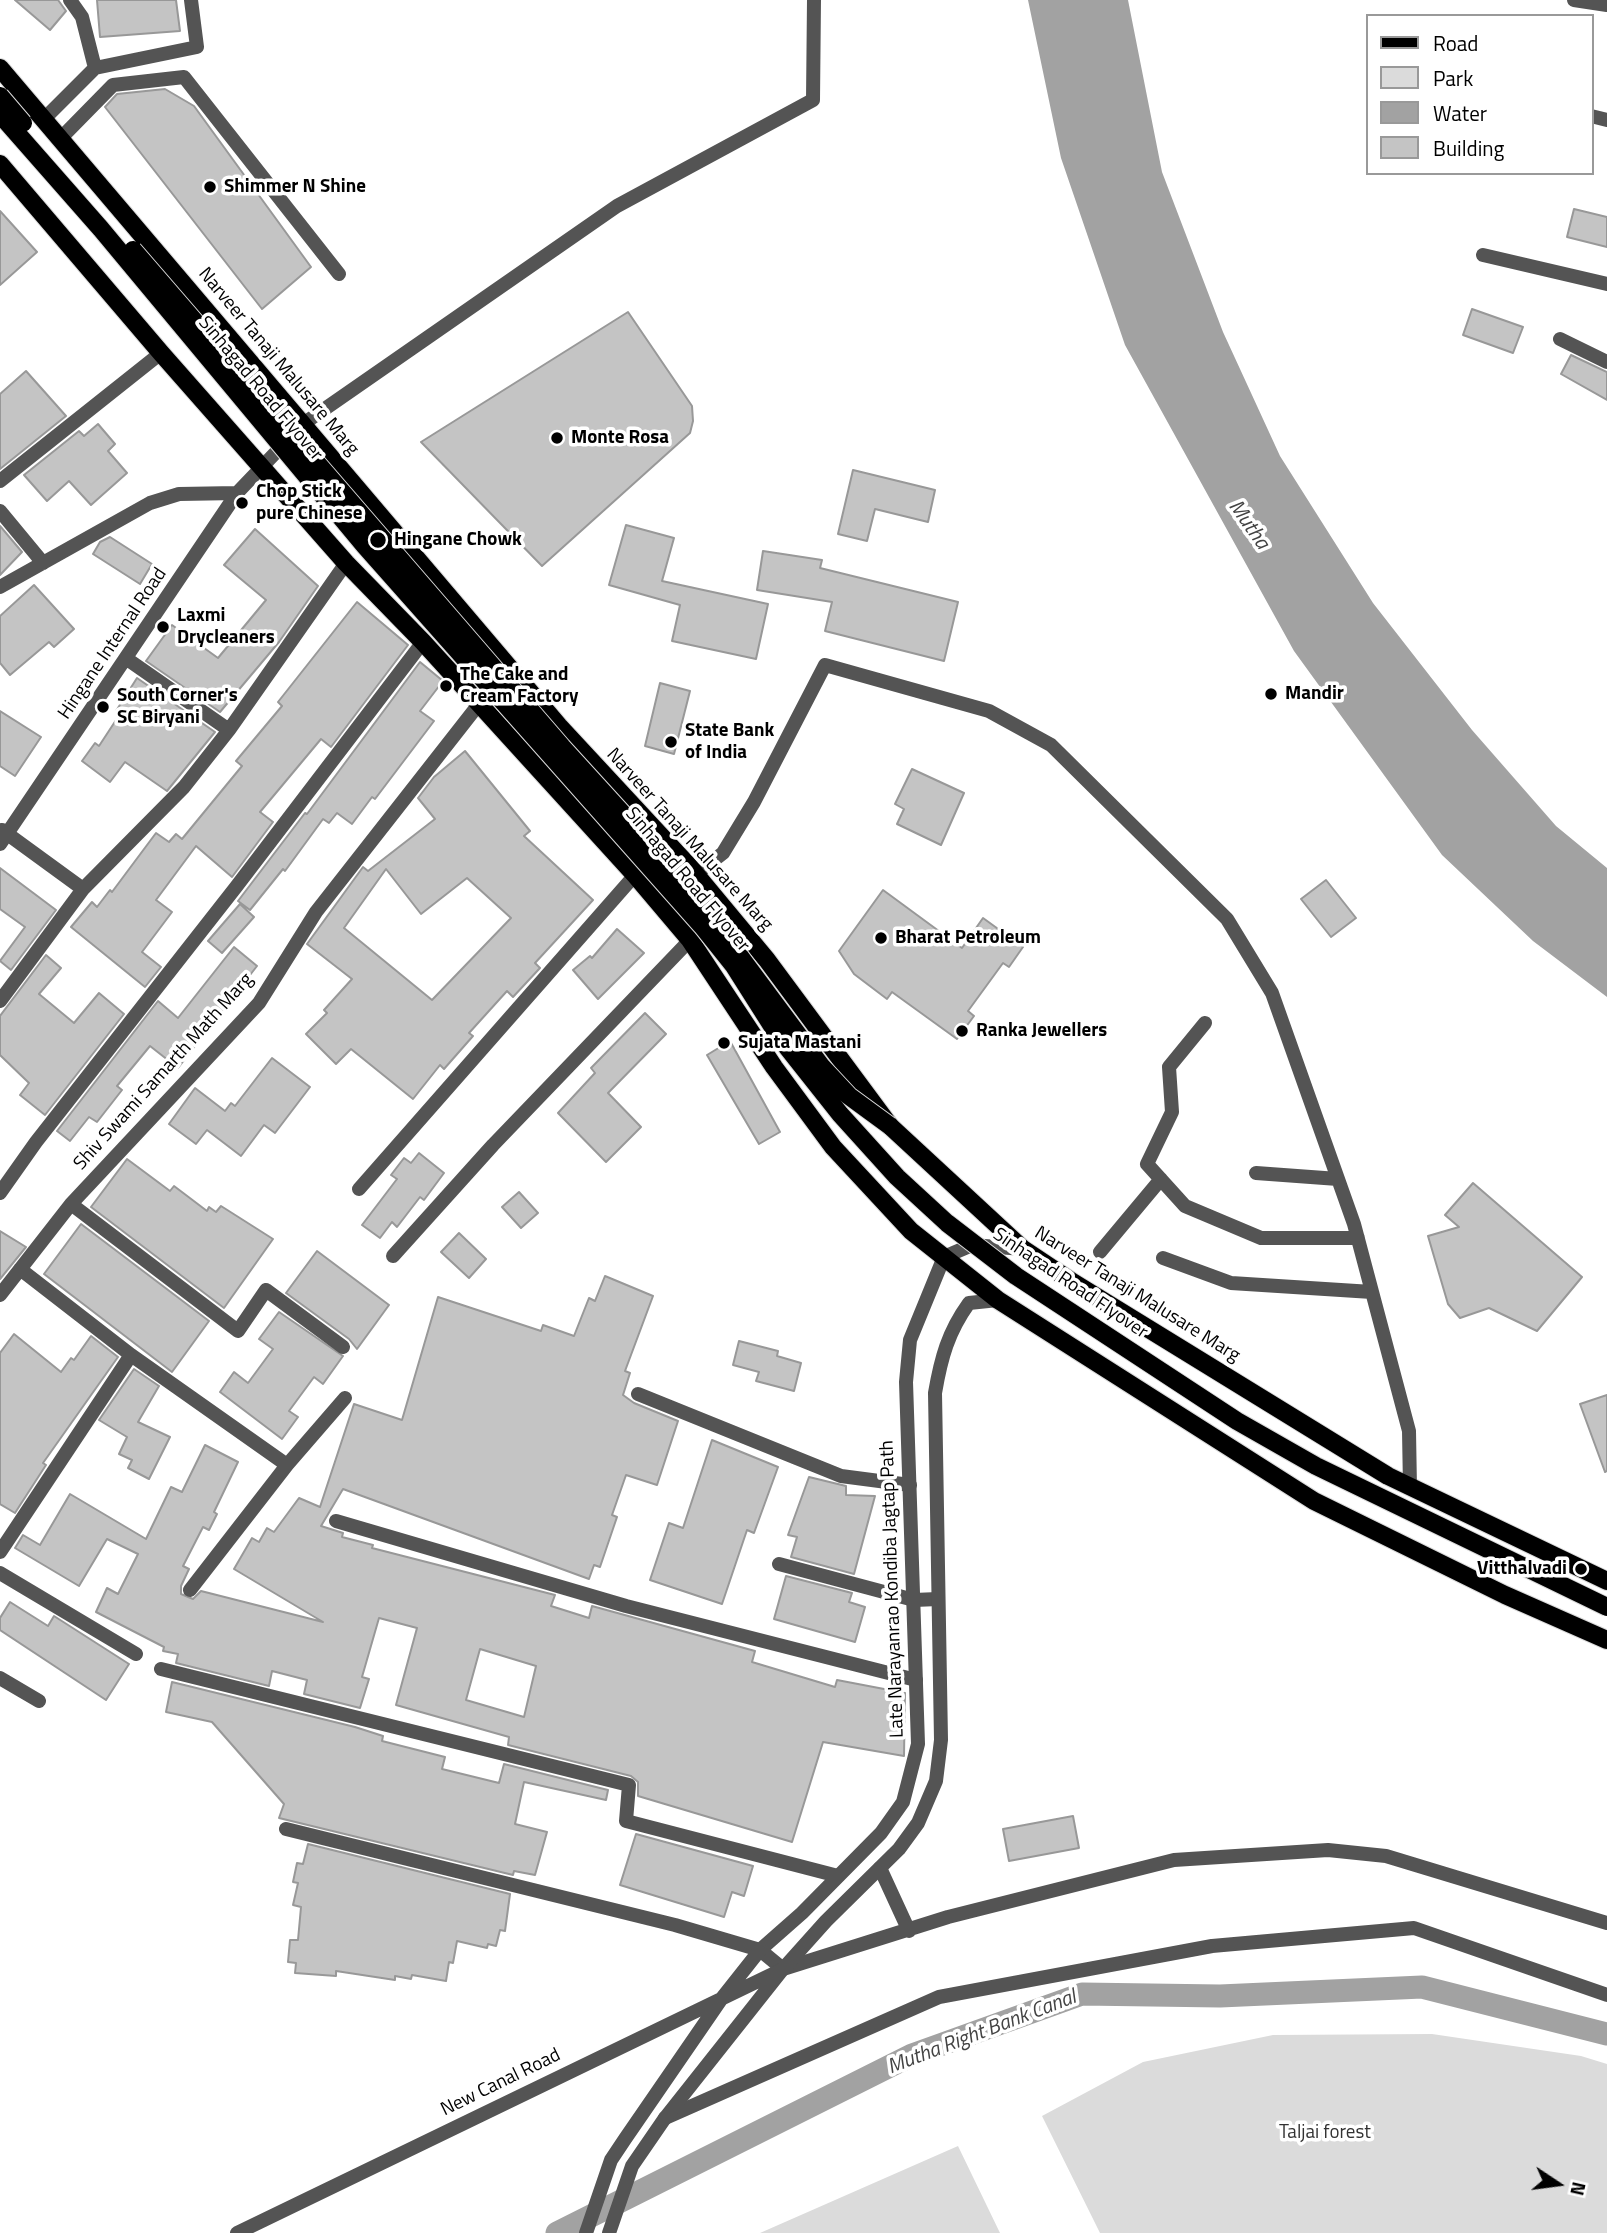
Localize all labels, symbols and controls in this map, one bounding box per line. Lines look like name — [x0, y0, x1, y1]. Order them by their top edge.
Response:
legend — [1366, 14, 1593, 175]
text: Road — [1433, 27, 1478, 59]
text: Park — [1433, 62, 1473, 94]
text: Water — [1433, 97, 1487, 129]
text: Building — [1433, 132, 1504, 164]
place label: Shimmer N Shine — [224, 176, 366, 198]
marker: Shimmer N Shine — [202, 179, 218, 195]
street label: Narveer Tanaji Malusare Marg — [193, 263, 363, 461]
street label: Sinhagad Road Flyover — [193, 312, 327, 466]
place label: Monte Rosa — [571, 427, 669, 449]
marker: Monte Rosa — [549, 430, 565, 446]
place label: Chop Stick pure Chinese — [256, 481, 362, 525]
marker: Chop Stick pure Chinese — [234, 495, 250, 511]
water label: Mutha — [1222, 495, 1274, 555]
place label: Hingane Chowk — [394, 529, 522, 551]
marker: Hingane Chowk — [368, 530, 388, 550]
street label: Hingane Internal Road — [54, 564, 172, 724]
place label: Laxmi Drycleaners — [177, 605, 275, 649]
marker: Laxmi Drycleaners — [155, 619, 171, 635]
place label: The Cake and Cream Factory — [460, 664, 578, 708]
marker: The Cake and Cream Factory — [438, 678, 454, 694]
place label: Mandir — [1285, 683, 1344, 705]
place label: South Corner's SC Biryani — [117, 685, 238, 729]
marker: Mandir — [1263, 686, 1279, 702]
marker: South Corner's SC Biryani — [95, 699, 111, 715]
place label: State Bank of India — [685, 720, 774, 764]
marker: State Bank of India — [663, 734, 679, 750]
street label: Narveer Tanaji Malusare Marg — [601, 744, 777, 936]
street label: Sinhagad Road Flyover — [620, 803, 754, 957]
place label: Bharat Petroleum — [895, 927, 1041, 949]
marker: Bharat Petroleum — [873, 930, 889, 946]
street label: Shiv Swami Samarth Math Marg — [69, 969, 259, 1175]
place label: Ranka Jewellers — [976, 1020, 1107, 1042]
marker: Ranka Jewellers — [954, 1023, 970, 1039]
place label: Sujata Mastani — [738, 1032, 861, 1054]
marker: Sujata Mastani — [716, 1035, 732, 1051]
street label: Narveer Tanaji Malusare Marg — [1030, 1222, 1244, 1368]
street label: Sinhagad Road Flyover — [988, 1224, 1152, 1344]
street label: Late Narayanrao Kondiba Jagtap Path — [876, 1440, 910, 1738]
place label: Vitthalvadi — [1477, 1558, 1567, 1580]
marker: Vitthalvadi — [1573, 1561, 1589, 1577]
water label: Mutha Right Bank Canal — [884, 1985, 1080, 2081]
street label: New Canal Road — [437, 2044, 565, 2122]
park label: Taljai forest — [1279, 2122, 1371, 2144]
north arrow — [1523, 2149, 1593, 2219]
text: N — [1563, 2179, 1595, 2199]

